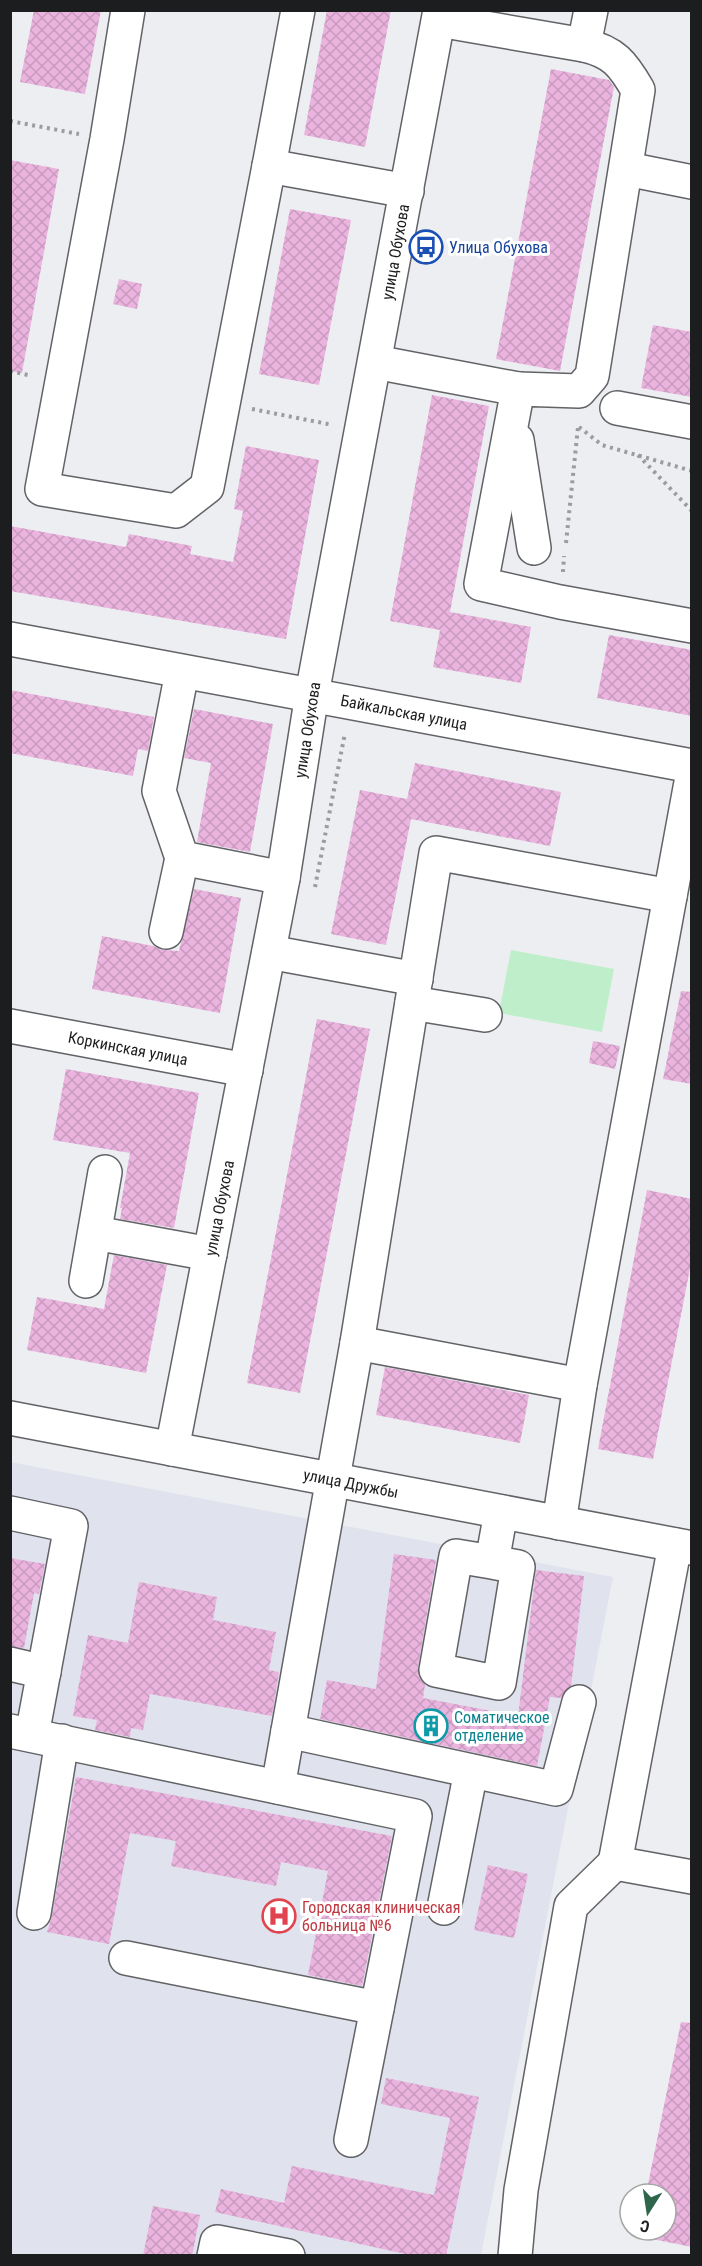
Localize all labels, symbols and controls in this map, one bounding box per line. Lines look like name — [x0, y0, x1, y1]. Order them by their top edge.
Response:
street label: улица Обухова — [378, 203, 413, 302]
bus stop icon: Улица Обухова — [408, 229, 444, 265]
place label: Улица Обухова — [449, 238, 548, 257]
street label: улица Обухова — [291, 681, 324, 779]
street label: Байкальская улица — [339, 691, 469, 734]
street label: Коркинская улица — [66, 1028, 189, 1069]
street label: улица Обухова — [201, 1159, 238, 1258]
street label: улица Дружбы — [302, 1465, 400, 1502]
building icon: Соматическое отделение — [413, 1708, 449, 1744]
place label: Соматическое отделение — [454, 1708, 550, 1745]
hospital icon: Городская клиническая больница №6 — [261, 1898, 297, 1934]
place label: Городская клиническая больница №6 — [302, 1898, 460, 1935]
north arrow — [618, 2182, 678, 2242]
text: С — [639, 2216, 651, 2236]

